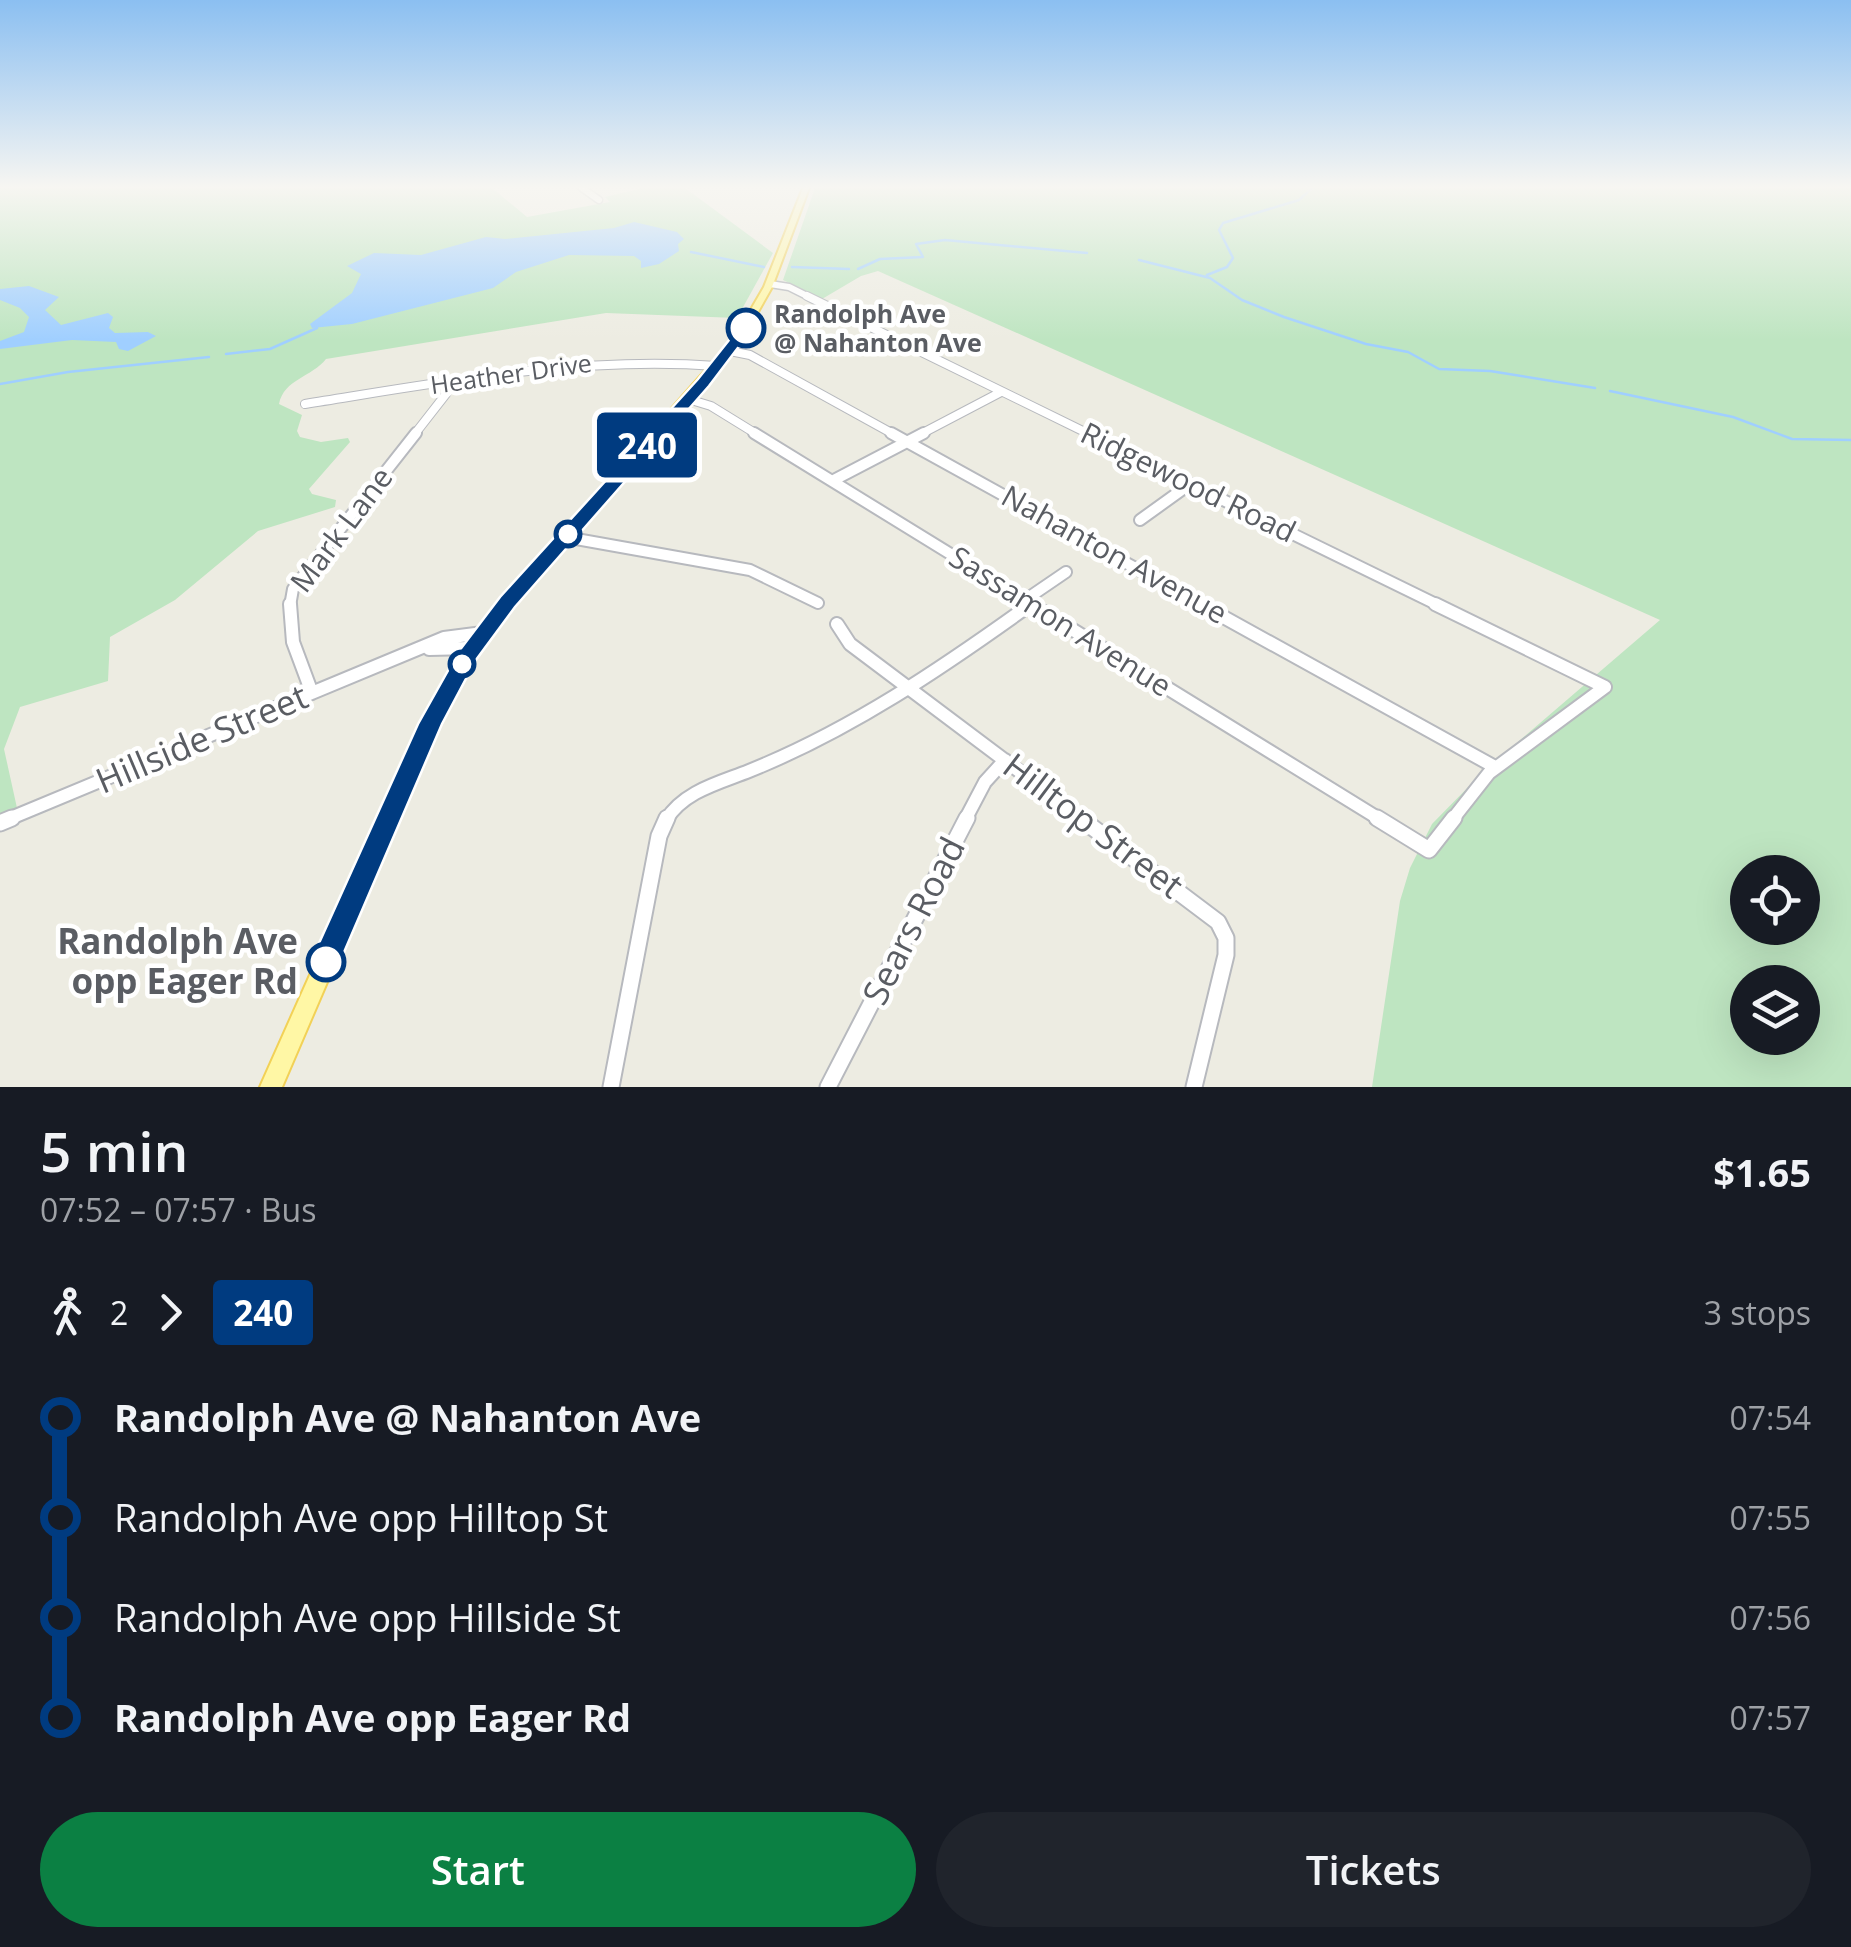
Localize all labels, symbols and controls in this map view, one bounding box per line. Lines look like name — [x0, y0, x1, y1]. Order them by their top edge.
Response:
place label: Randolph Ave @ Nahanton Ave — [774, 296, 982, 359]
marker: Randolph Ave @ Nahanton Ave — [727, 309, 765, 347]
street label: Heather Drive — [428, 345, 594, 401]
line badge: 240 — [590, 412, 704, 478]
street label: Ridgewood Road — [1074, 412, 1303, 552]
text: 240 — [617, 422, 677, 469]
street label: Mark Lane — [280, 458, 401, 600]
street label: Nahanton Avenue — [995, 475, 1235, 633]
unlabelled marker — [555, 521, 581, 547]
street label: Sassamon Avenue — [942, 536, 1180, 706]
unlabelled marker — [449, 651, 475, 677]
street label: Hillside Street — [88, 672, 314, 803]
street label: Hilltop Street — [994, 742, 1194, 908]
street label: Sears Road — [850, 829, 975, 1012]
map controls — [1730, 855, 1820, 1055]
button: locate — [1730, 855, 1820, 945]
place label: Randolph Ave opp Eager Rd — [57, 917, 298, 1004]
marker: Randolph Ave opp Eager Rd — [307, 943, 345, 981]
button: layers — [1730, 965, 1820, 1055]
text: 5 min — [40, 1113, 188, 1188]
text: $1.65 — [1713, 1146, 1811, 1198]
text: 07:52 – 07:57 · Bus — [40, 1188, 316, 1231]
icon: walk — [40, 1285, 95, 1340]
icon: forward — [143, 1285, 198, 1340]
text: 240 — [233, 1289, 293, 1336]
text: 2 — [110, 1291, 128, 1334]
text: 3 stops — [1704, 1291, 1811, 1334]
text: Randolph Ave @ Nahanton Ave — [114, 1391, 701, 1443]
text: 07:54 — [1729, 1396, 1811, 1439]
text: Randolph Ave opp Hilltop St — [114, 1491, 608, 1543]
text: 07:55 — [1729, 1496, 1811, 1539]
text: Randolph Ave opp Hillside St — [114, 1591, 621, 1643]
text: 07:56 — [1729, 1596, 1811, 1639]
text: Randolph Ave opp Eager Rd — [114, 1691, 631, 1743]
text: 07:57 — [1729, 1696, 1811, 1739]
button: Start — [40, 1812, 916, 1927]
button: Tickets — [936, 1812, 1811, 1927]

